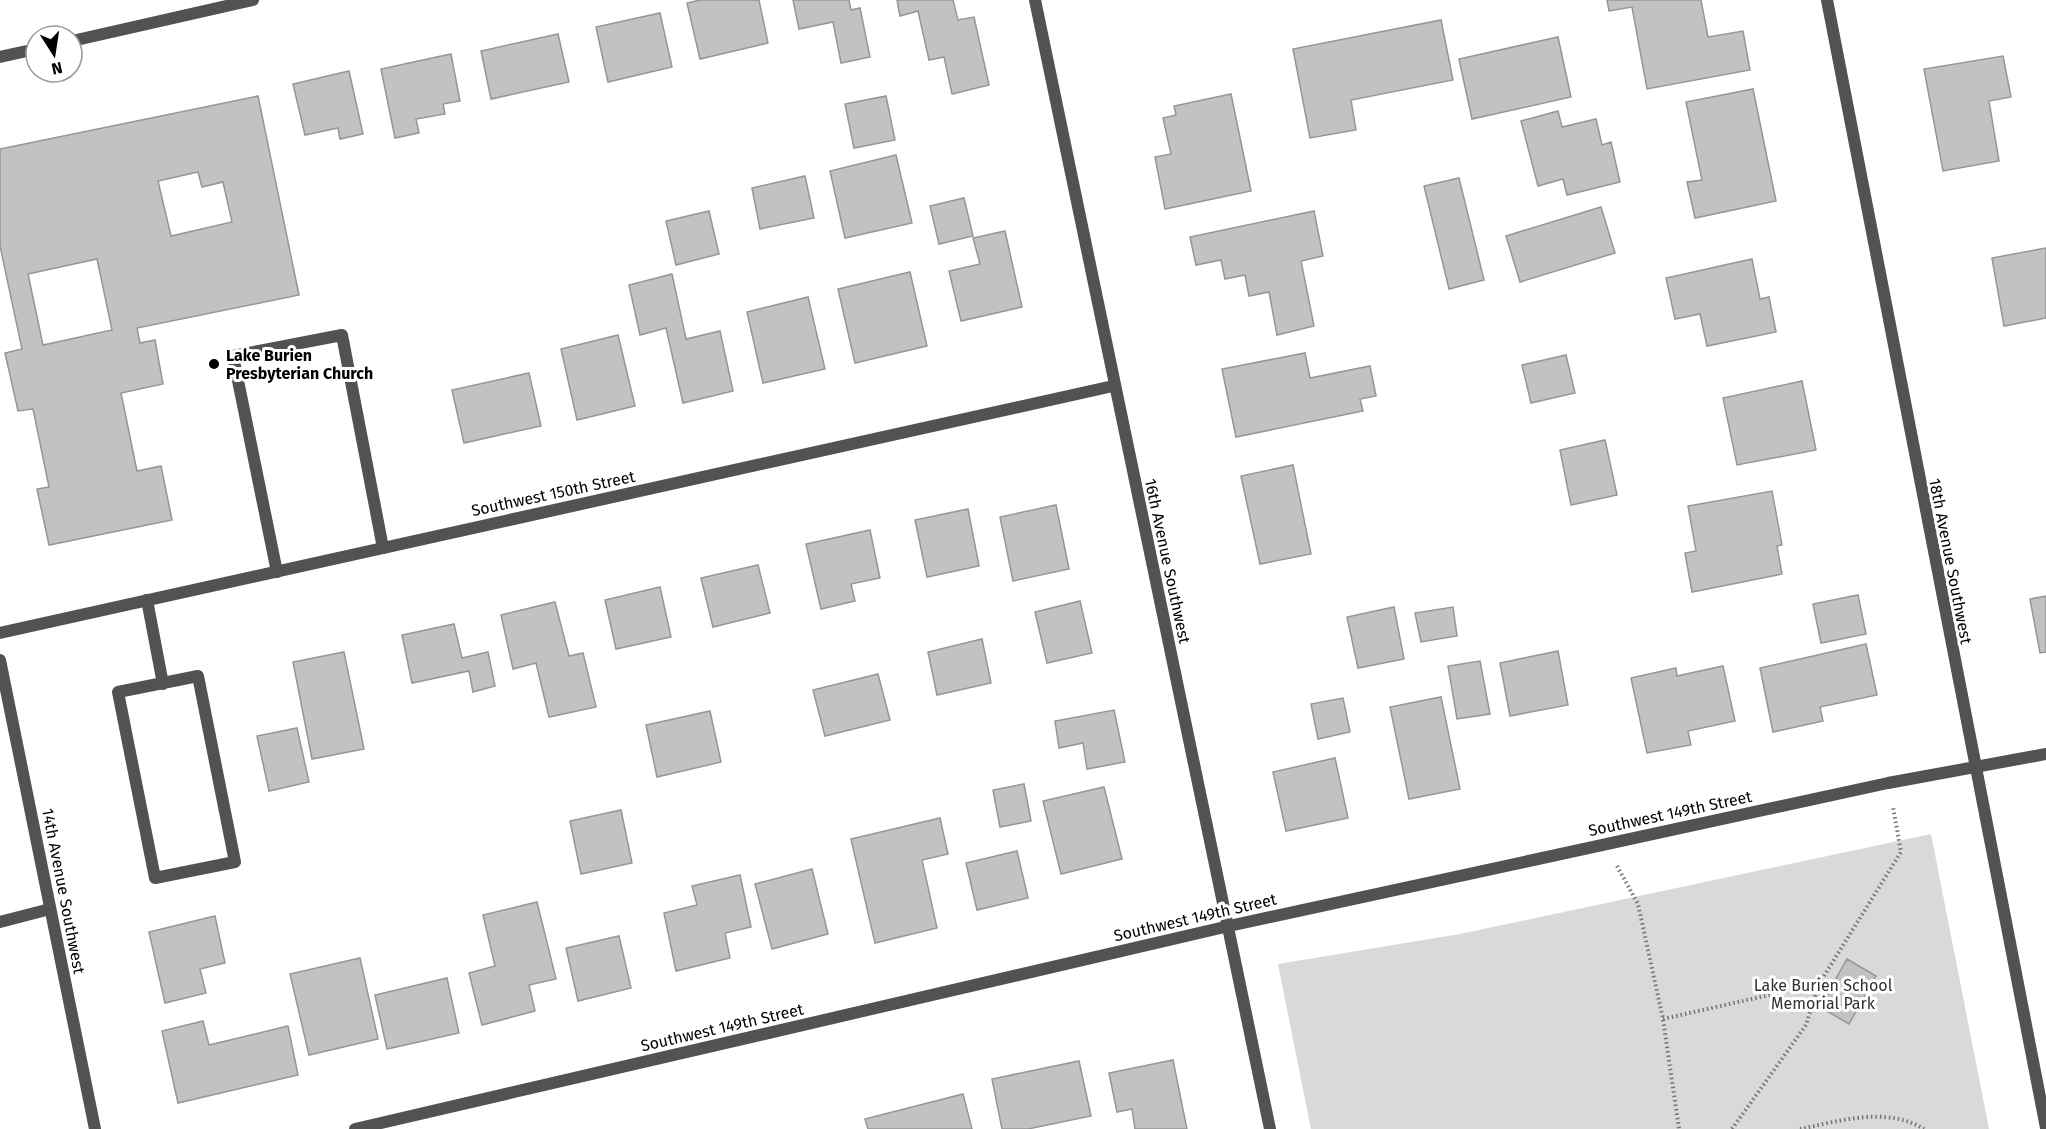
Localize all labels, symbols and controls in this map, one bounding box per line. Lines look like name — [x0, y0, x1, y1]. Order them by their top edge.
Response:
north arrow — [24, 24, 84, 84]
text: N — [50, 58, 64, 79]
place label: Lake Burien Presbyterian Church — [226, 346, 373, 383]
marker: Lake Burien Presbyterian Church — [207, 357, 221, 371]
street label: Southwest 150th Street — [470, 467, 637, 520]
street label: 16th Avenue Southwest — [1141, 477, 1194, 646]
street label: 18th Avenue Southwest — [1925, 477, 1976, 646]
street label: Southwest 149th Street — [1587, 787, 1754, 840]
street label: 14th Avenue Southwest — [38, 807, 89, 976]
street label: Southwest 149th Street — [1112, 889, 1279, 945]
park label: Lake Burien School Memorial Park — [1754, 976, 1893, 1013]
street label: Southwest 149th Street — [639, 999, 806, 1055]

